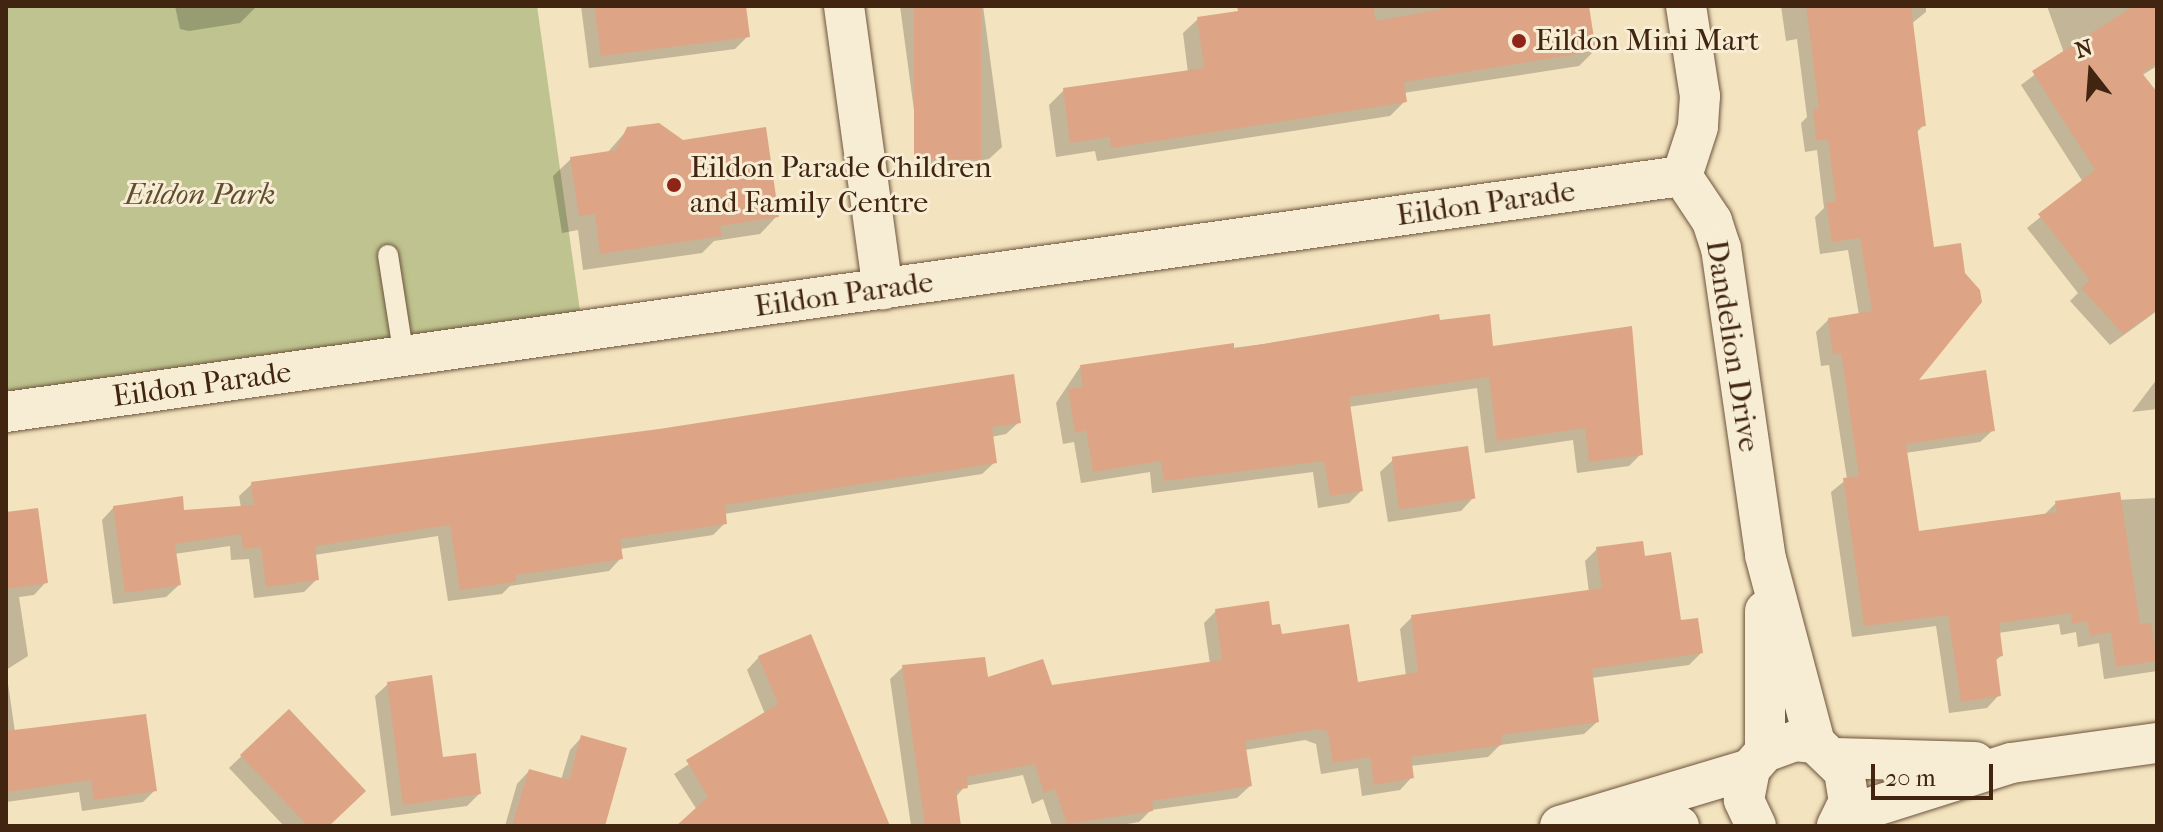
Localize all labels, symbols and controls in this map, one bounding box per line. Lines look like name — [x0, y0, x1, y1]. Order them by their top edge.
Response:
place label: Eildon Mini Mart — [1535, 23, 1759, 59]
marker: Eildon Mini Mart — [1510, 32, 1528, 50]
north arrow — [2051, 32, 2131, 112]
text: N — [2072, 34, 2096, 64]
place label: Eildon Parade Children and Family Centre — [690, 150, 992, 220]
street label: Eildon Parade — [1394, 174, 1578, 234]
marker: Eildon Parade Children and Family Centre — [665, 176, 683, 194]
park label: Eildon Park — [124, 177, 276, 213]
street label: Dandelion Drive — [1697, 237, 1767, 455]
street label: Eildon Parade — [752, 265, 936, 325]
street label: Eildon Parade — [110, 355, 294, 415]
scale bar — [1875, 748, 1997, 798]
text: 20 m — [1885, 764, 1936, 792]

